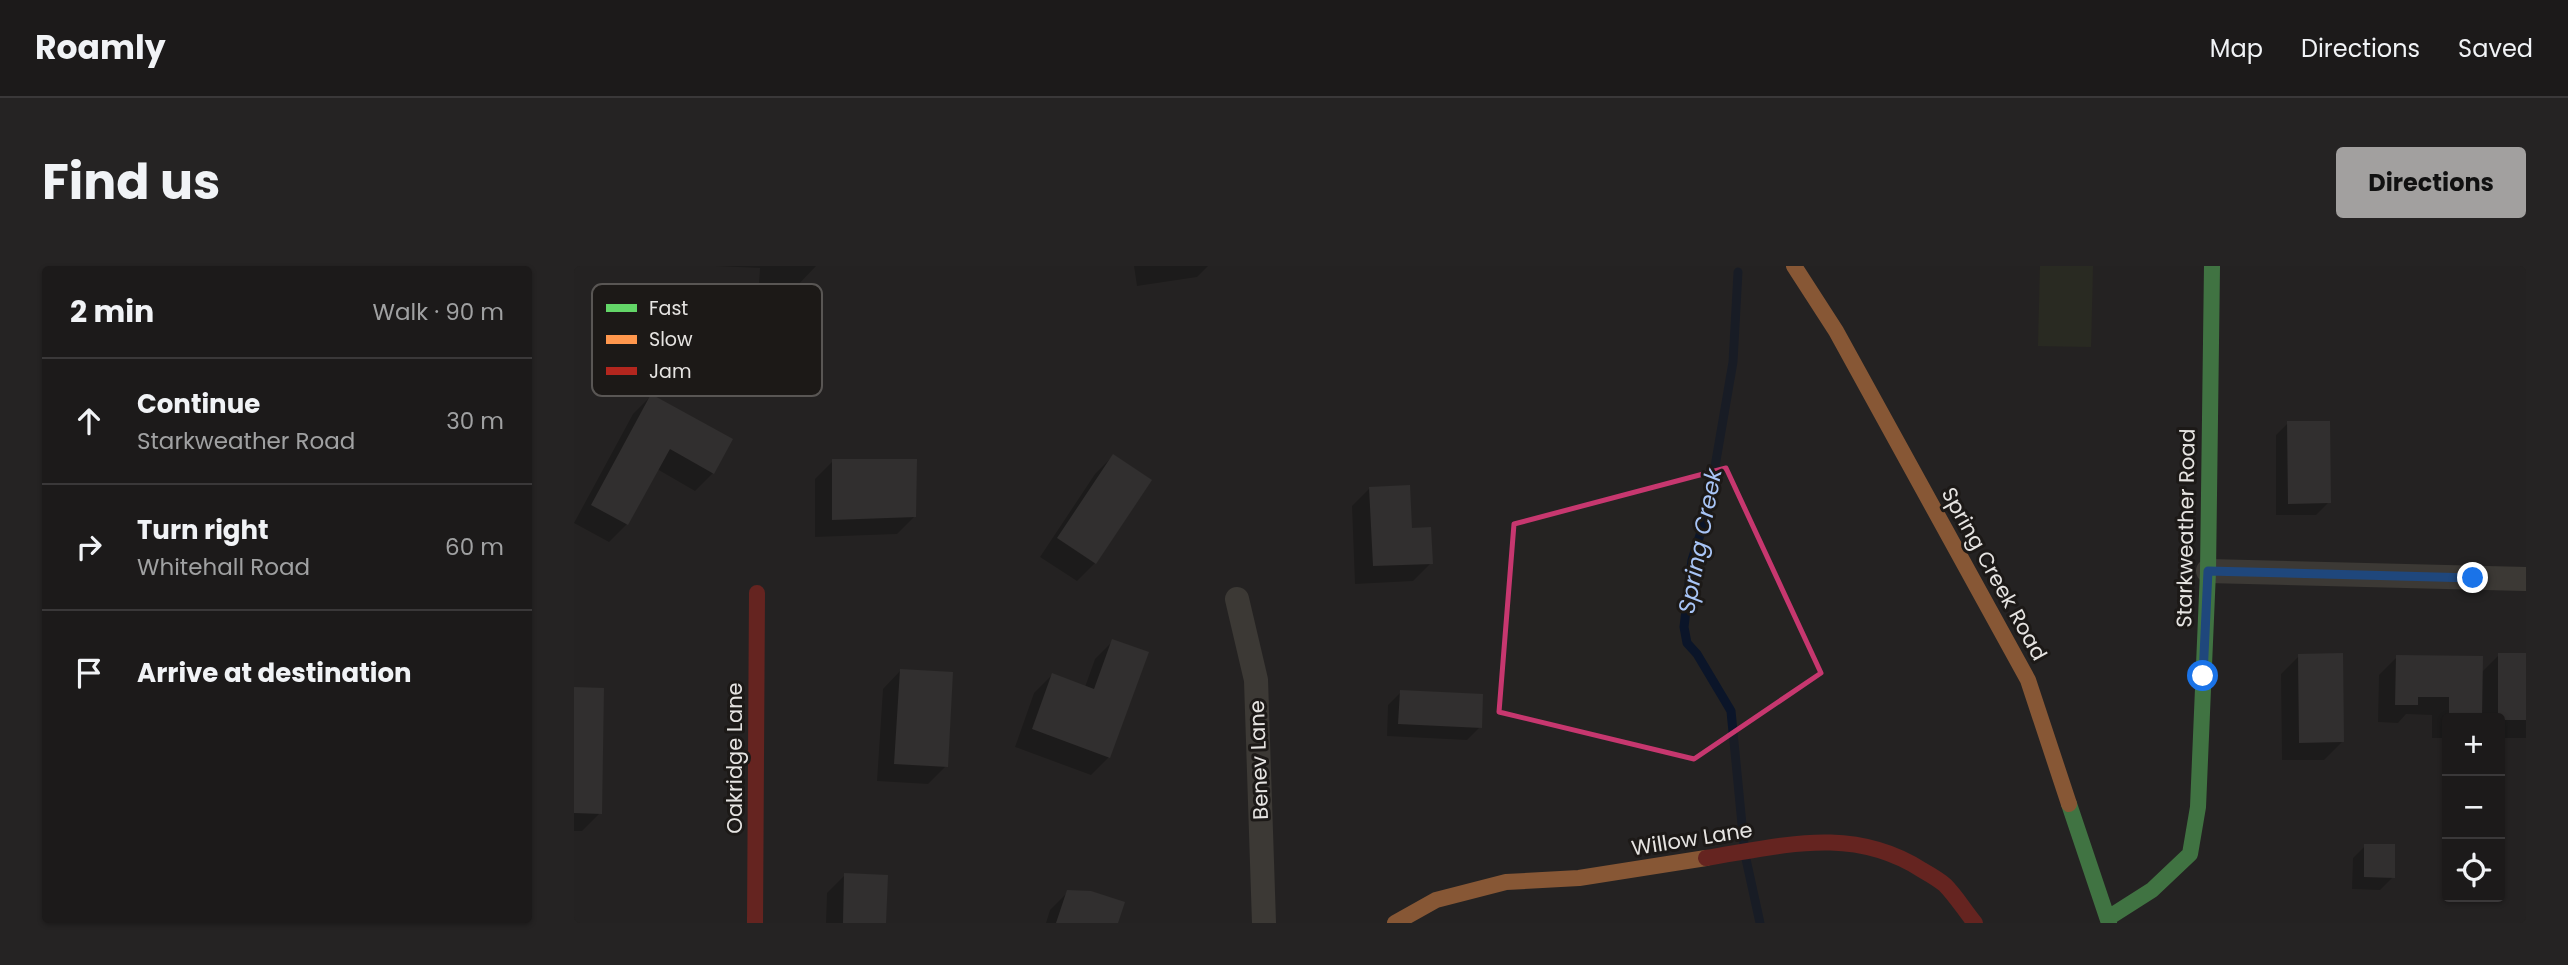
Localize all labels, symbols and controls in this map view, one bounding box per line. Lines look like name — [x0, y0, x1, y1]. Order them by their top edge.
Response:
text: Roamly — [35, 24, 165, 71]
text: Map — [2210, 32, 2263, 65]
text: Directions — [2301, 32, 2420, 65]
text: Saved — [2458, 32, 2533, 65]
button: Directions — [2336, 147, 2526, 218]
text: Find us — [42, 148, 220, 216]
legend — [592, 284, 822, 396]
text: 2 min — [70, 290, 154, 333]
text: Fast — [649, 295, 688, 322]
text: Walk · 90 m — [373, 296, 504, 328]
text: Slow — [649, 326, 693, 353]
text: Jam — [649, 358, 691, 385]
text: Continue — [137, 386, 260, 422]
icon: ahead — [70, 402, 108, 440]
text: 30 m — [446, 405, 504, 437]
text: Starkweather Road — [137, 425, 355, 457]
street label: Starkweather Road — [2169, 428, 2202, 628]
water label: Spring Creek — [1670, 465, 1730, 616]
street label: Spring Creek Road — [1935, 482, 2054, 666]
text: Turn right — [137, 512, 269, 548]
icon: right — [70, 528, 108, 566]
text: 60 m — [445, 531, 504, 563]
text: Whitehall Road — [137, 551, 310, 583]
route end — [2457, 562, 2488, 593]
icon: arrive — [70, 654, 108, 692]
text: Arrive at destination — [137, 655, 412, 691]
route start — [2187, 660, 2218, 691]
street label: Oakridge Lane — [720, 682, 749, 834]
street label: Benev Lane — [1242, 700, 1275, 820]
map controls — [2442, 713, 2505, 902]
button: + — [2442, 713, 2505, 776]
button: − — [2442, 776, 2505, 839]
street label: Willow Lane — [1629, 815, 1754, 862]
button: locate — [2442, 839, 2505, 902]

